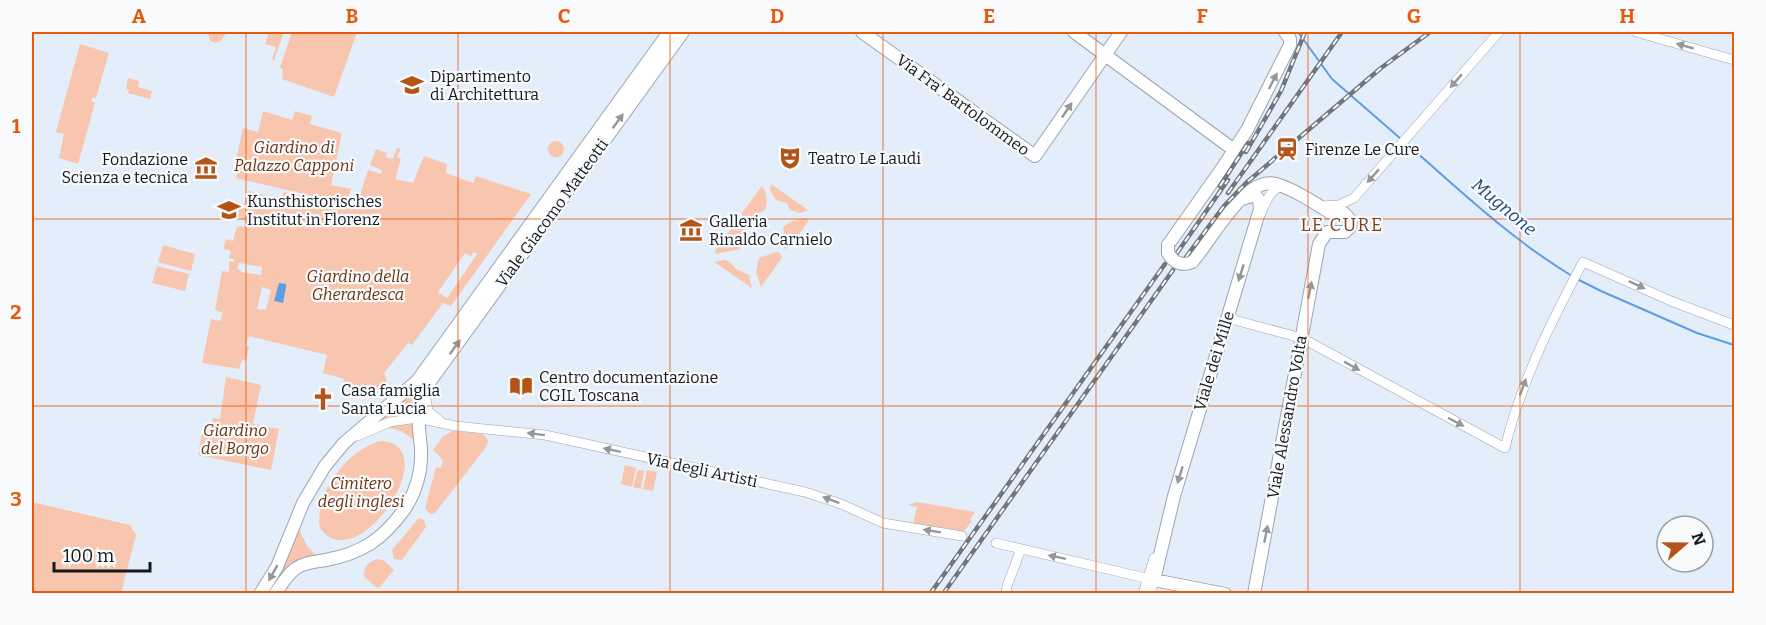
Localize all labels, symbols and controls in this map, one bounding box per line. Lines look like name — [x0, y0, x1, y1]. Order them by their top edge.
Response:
text: A — [132, 4, 147, 28]
text: B — [346, 4, 359, 28]
text: C — [558, 4, 570, 28]
text: D — [770, 4, 784, 28]
text: E — [983, 4, 995, 28]
text: F — [1196, 4, 1208, 28]
text: G — [1407, 4, 1421, 28]
text: H — [1619, 4, 1635, 28]
one-way arrow — [1676, 41, 1694, 50]
street label: Via Fra' Bartolommeo — [893, 50, 1033, 160]
place label: Dipartimento di Architettura — [430, 67, 539, 104]
school or university icon: Dipartimento di Architettura — [399, 72, 425, 98]
one-way arrow — [1267, 72, 1277, 90]
one-way arrow — [1450, 73, 1463, 88]
one-way arrow — [1061, 102, 1072, 118]
one-way arrow — [612, 113, 624, 128]
text: 1 — [12, 114, 21, 138]
street label: Viale Giacomo Matteotti — [492, 135, 612, 291]
station icon: Firenze Le Cure — [1274, 136, 1300, 162]
park label: Giardino di Palazzo Capponi — [234, 138, 354, 175]
place label: Firenze Le Cure — [1305, 140, 1420, 159]
theatre icon: Teatro Le Laudi — [777, 145, 803, 171]
place label: Teatro Le Laudi — [808, 149, 921, 168]
place label: Fondazione Scienza e tecnica — [61, 150, 188, 187]
museum icon: Fondazione Scienza e tecnica — [193, 155, 219, 181]
one-way arrow — [1367, 168, 1380, 183]
water label: Mugnone — [1467, 174, 1541, 240]
place label: Kunsthistorisches Institut in Florenz — [247, 192, 382, 229]
school or university icon: Kunsthistorisches Institut in Florenz — [216, 197, 242, 223]
place label: Galleria Rinaldo Carnielo — [709, 212, 833, 249]
district label: LE CURE — [1300, 214, 1384, 236]
museum icon: Galleria Rinaldo Carnielo — [678, 217, 704, 243]
one-way arrow — [1236, 264, 1245, 282]
park label: Giardino della Gherardesca — [307, 267, 409, 304]
one-way arrow — [1306, 280, 1315, 299]
one-way arrow — [1628, 281, 1645, 290]
text: 2 — [10, 300, 22, 324]
street label: Viale dei Mille — [1190, 309, 1238, 413]
street label: Viale Alessandro Volta — [1263, 334, 1311, 500]
one-way arrow — [449, 340, 461, 356]
one-way arrow — [1344, 361, 1361, 371]
place label: Centro documentazione CGIL Toscana — [539, 368, 718, 405]
library icon: Centro documentazione CGIL Toscana — [508, 373, 534, 399]
one-way arrow — [1519, 377, 1529, 395]
place label: Casa famiglia Santa Lucia — [341, 381, 440, 418]
church icon: Casa famiglia Santa Lucia — [310, 386, 336, 412]
one-way arrow — [1448, 417, 1465, 427]
park label: Giardino del Borgo — [201, 421, 269, 458]
one-way arrow — [526, 429, 545, 439]
one-way arrow — [602, 445, 621, 454]
street label: Via degli Artisti — [645, 449, 760, 491]
one-way arrow — [1175, 466, 1184, 484]
park label: Cimitero degli inglesi — [318, 474, 405, 511]
text: 3 — [10, 487, 22, 511]
one-way arrow — [821, 495, 839, 505]
north arrow — [1655, 514, 1715, 574]
one-way arrow — [1262, 524, 1271, 543]
one-way arrow — [922, 527, 941, 536]
text: N — [1688, 530, 1710, 548]
scale bar — [54, 535, 150, 573]
text: 100 m — [63, 545, 114, 567]
one-way arrow — [1048, 551, 1066, 561]
one-way arrow — [268, 565, 278, 582]

